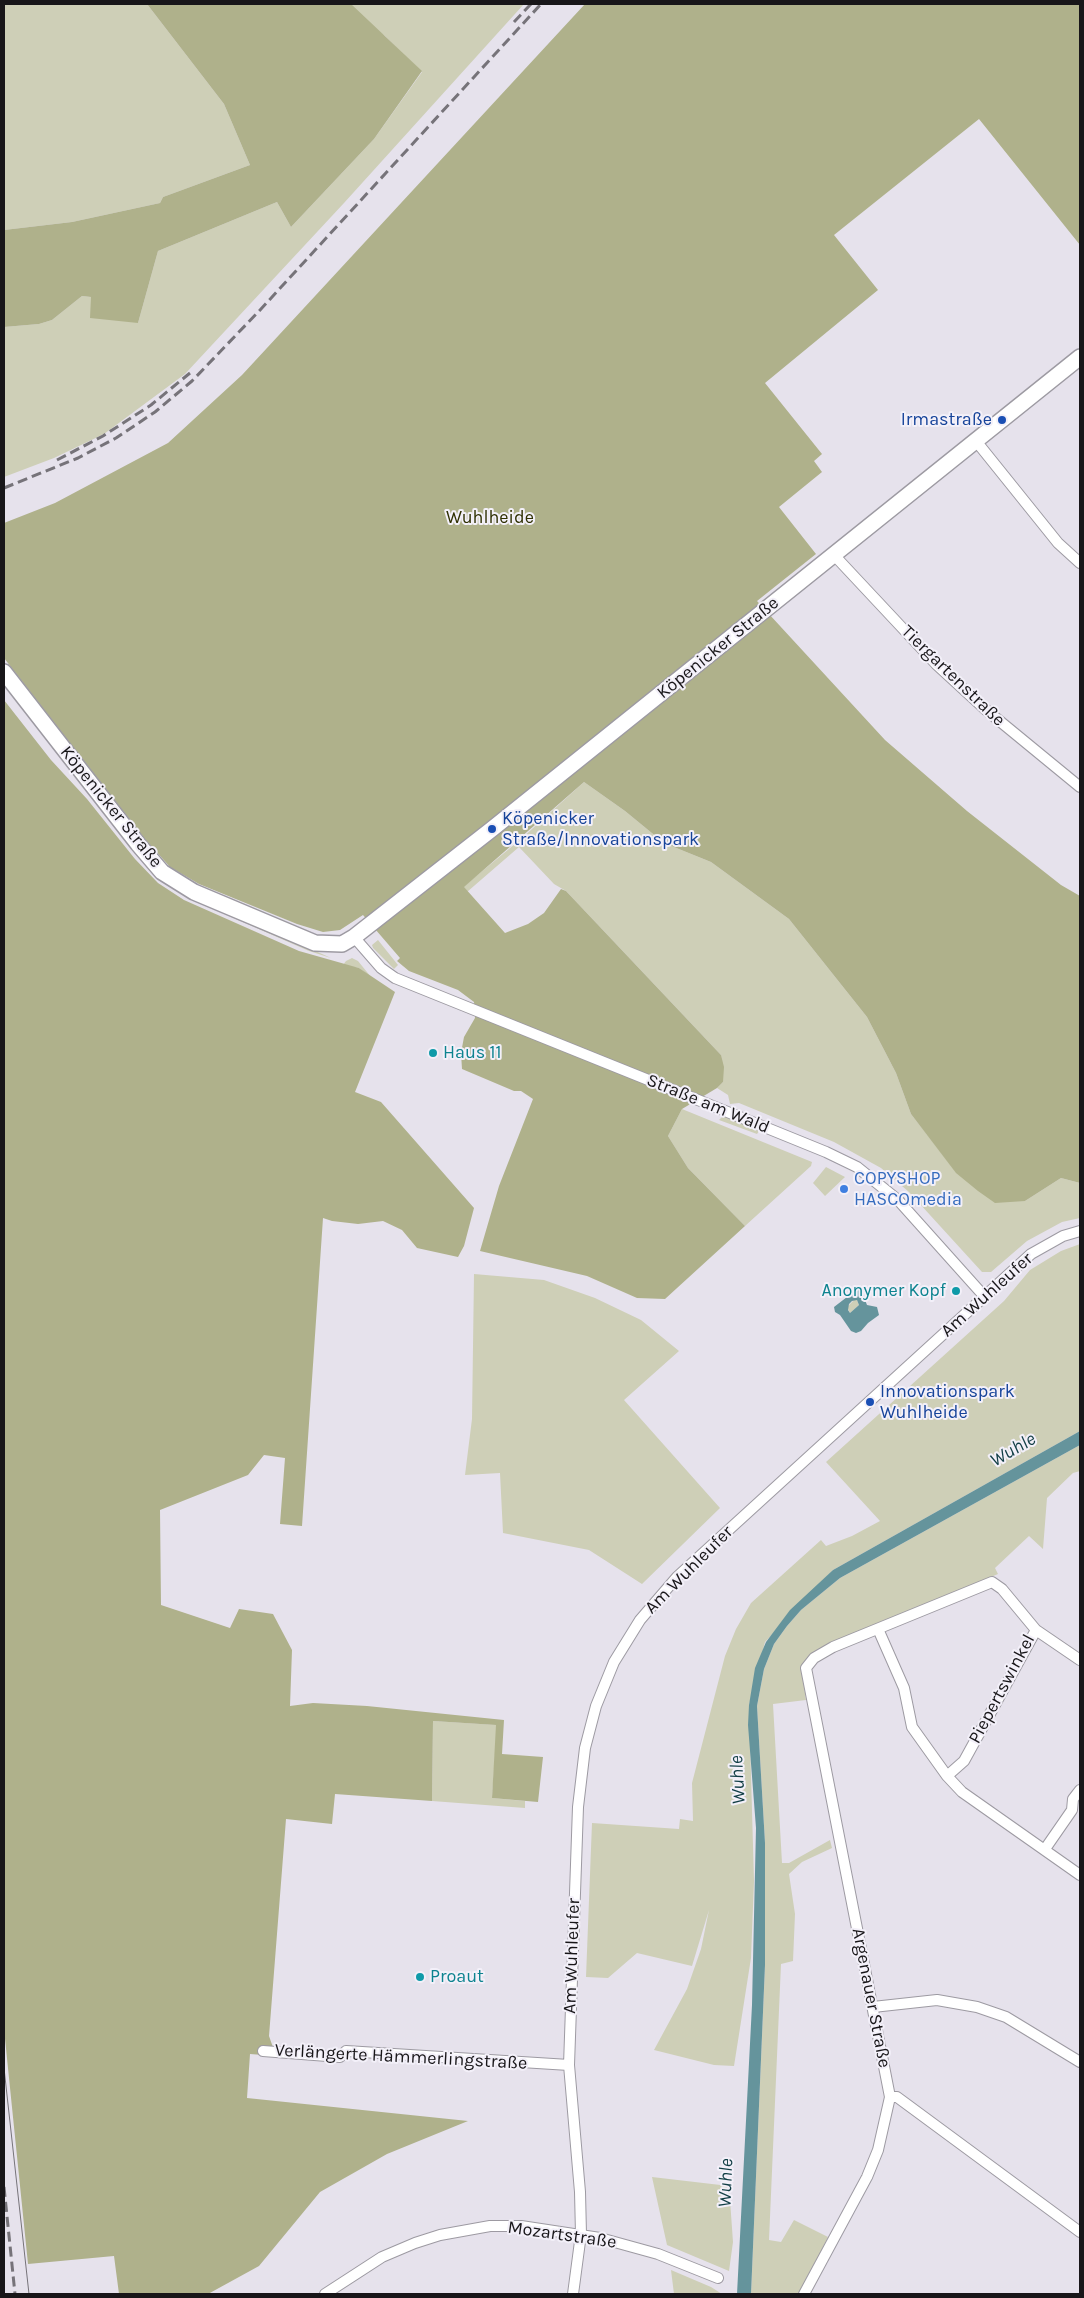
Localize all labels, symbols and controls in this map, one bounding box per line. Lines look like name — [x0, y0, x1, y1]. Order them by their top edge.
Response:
place label: Irmastraße — [901, 409, 992, 431]
marker: Irmastraße — [996, 414, 1008, 426]
park label: Wuhlheide — [446, 507, 534, 529]
street label: Köpenicker Straße — [653, 592, 783, 704]
street label: Tiergartenstraße — [897, 621, 1009, 731]
street label: Köpenicker Straße — [55, 742, 167, 872]
place label: Köpenicker Straße/Innovationspark — [502, 808, 699, 851]
marker: Köpenicker Straße/Innovationspark — [486, 823, 498, 835]
place label: Haus 11 — [443, 1042, 501, 1064]
marker: Haus 11 — [427, 1047, 439, 1059]
street label: Straße am Wald — [643, 1069, 773, 1139]
place label: COPYSHOP HASCOmedia — [854, 1168, 962, 1210]
marker: COPYSHOP HASCOmedia — [838, 1183, 850, 1195]
street label: Am Wuhleufer — [937, 1248, 1037, 1342]
place label: Anonymer Kopf — [821, 1280, 946, 1302]
marker: Anonymer Kopf — [950, 1285, 962, 1297]
place label: Innovationspark Wuhlheide — [880, 1381, 1015, 1424]
marker: Innovationspark Wuhlheide — [864, 1396, 876, 1408]
water label: Wuhle — [986, 1428, 1040, 1472]
street label: Am Wuhleufer — [640, 1521, 738, 1619]
street label: Piepertswinkel — [964, 1631, 1040, 1747]
water label: Wuhle — [725, 1755, 751, 1805]
street label: Am Wuhleufer — [559, 1898, 585, 2014]
street label: Argenauer Straße — [847, 1926, 895, 2070]
place label: Proaut — [430, 1966, 484, 1988]
marker: Proaut — [414, 1971, 426, 1983]
street label: Verlängerte Hämmerlingstraße — [274, 2040, 528, 2074]
water label: Wuhle — [714, 2158, 738, 2208]
street label: Mozartstraße — [506, 2217, 618, 2253]

